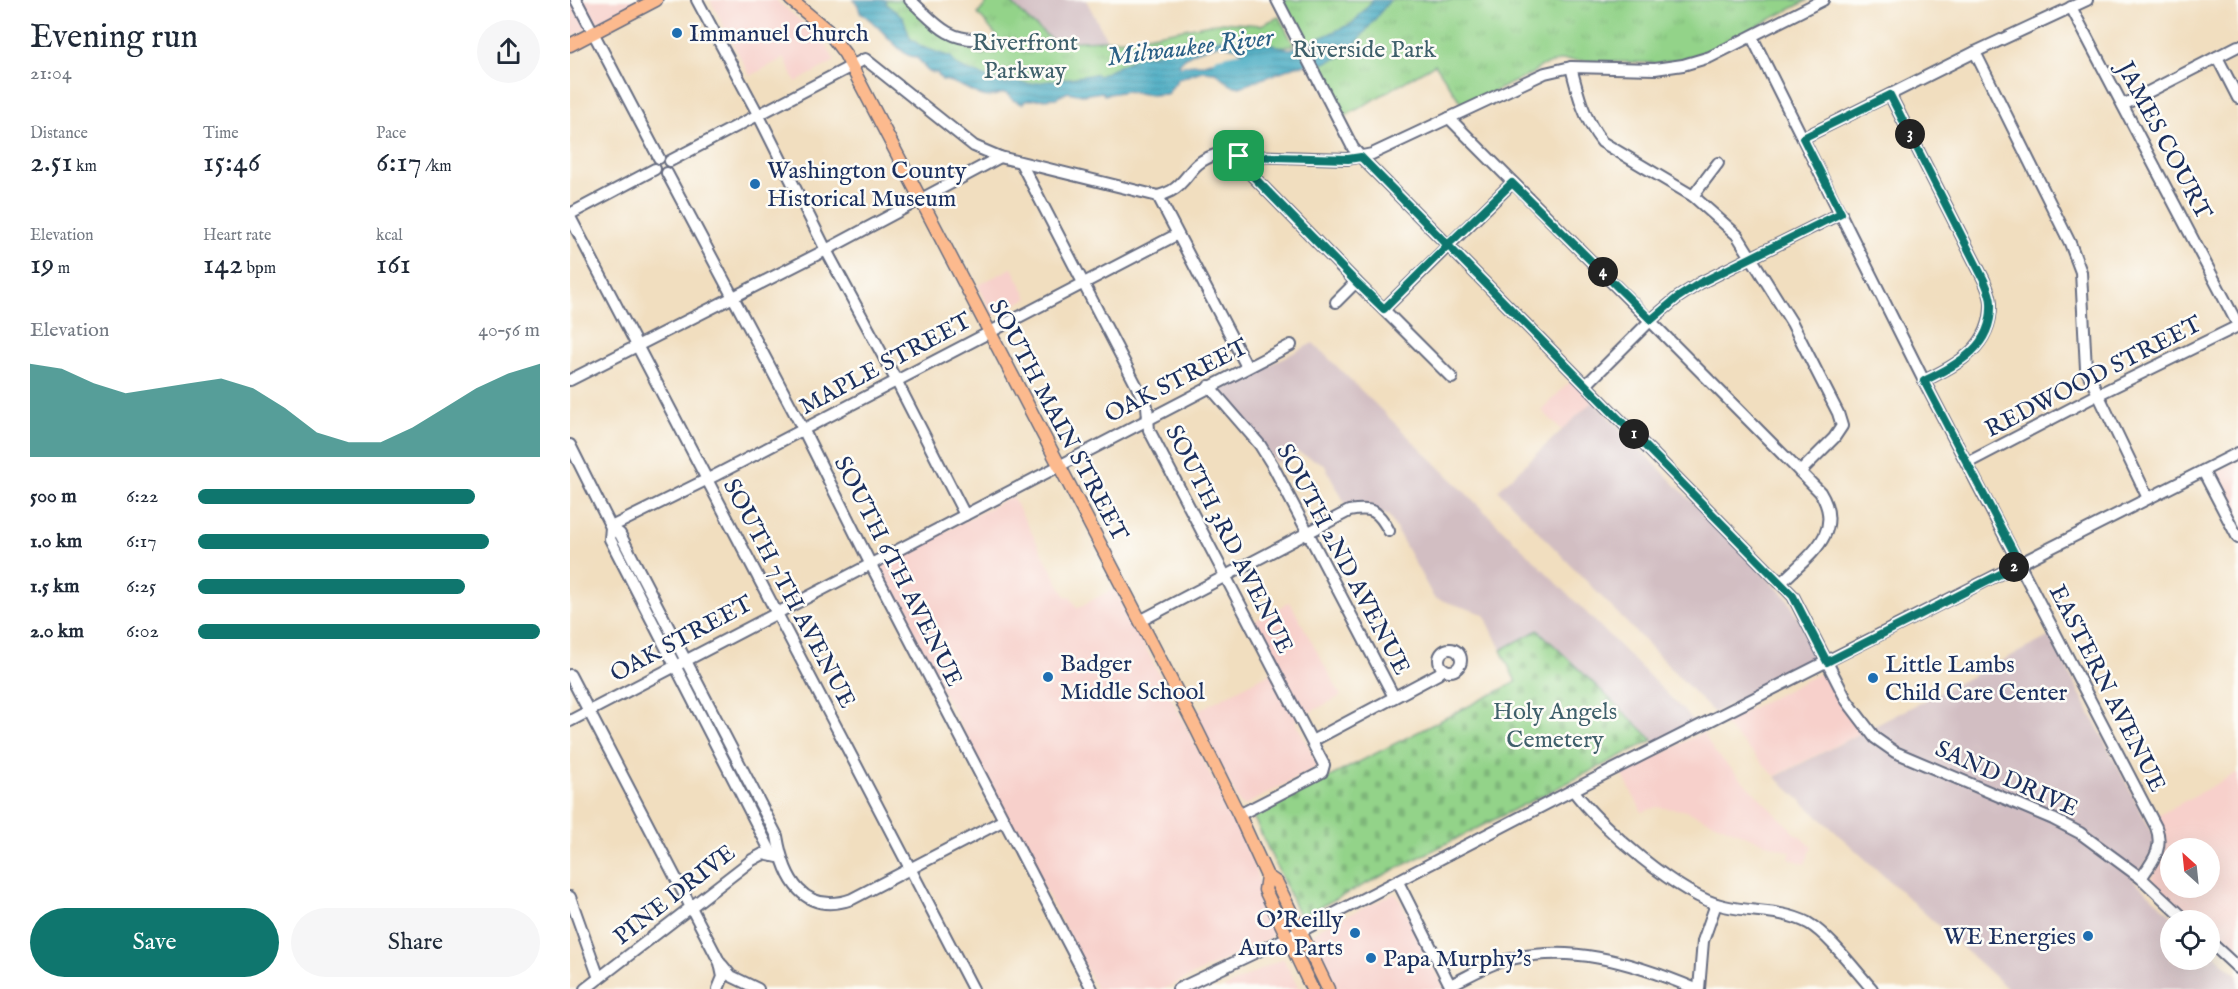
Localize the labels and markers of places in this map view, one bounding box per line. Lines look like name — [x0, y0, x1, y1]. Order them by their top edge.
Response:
place label: Immanuel Church — [689, 19, 869, 50]
marker: Immanuel Church — [670, 26, 684, 40]
pin: 3 — [1895, 119, 1925, 149]
pin — [1213, 130, 1264, 181]
place label: Washington County Historical Museum — [767, 156, 967, 215]
marker: Washington County Historical Museum — [748, 177, 762, 191]
pin: 4 — [1588, 257, 1618, 287]
pin: 1 — [1619, 419, 1649, 449]
pin: 2 — [1999, 552, 2029, 582]
place label: Badger Middle School — [1060, 649, 1205, 708]
place label: Little Lambs Child Care Center — [1885, 650, 2068, 709]
marker: Badger Middle School — [1041, 670, 1055, 684]
marker: Little Lambs Child Care Center — [1866, 671, 1880, 685]
place label: O'Reilly Auto Parts — [1237, 905, 1343, 964]
place label: WE Energies — [1943, 922, 2076, 953]
marker: O'Reilly Auto Parts — [1348, 926, 1362, 940]
marker: WE Energies — [2081, 929, 2095, 943]
place label: Papa Murphy's — [1383, 944, 1531, 975]
marker: Papa Murphy's — [1364, 951, 1378, 965]

